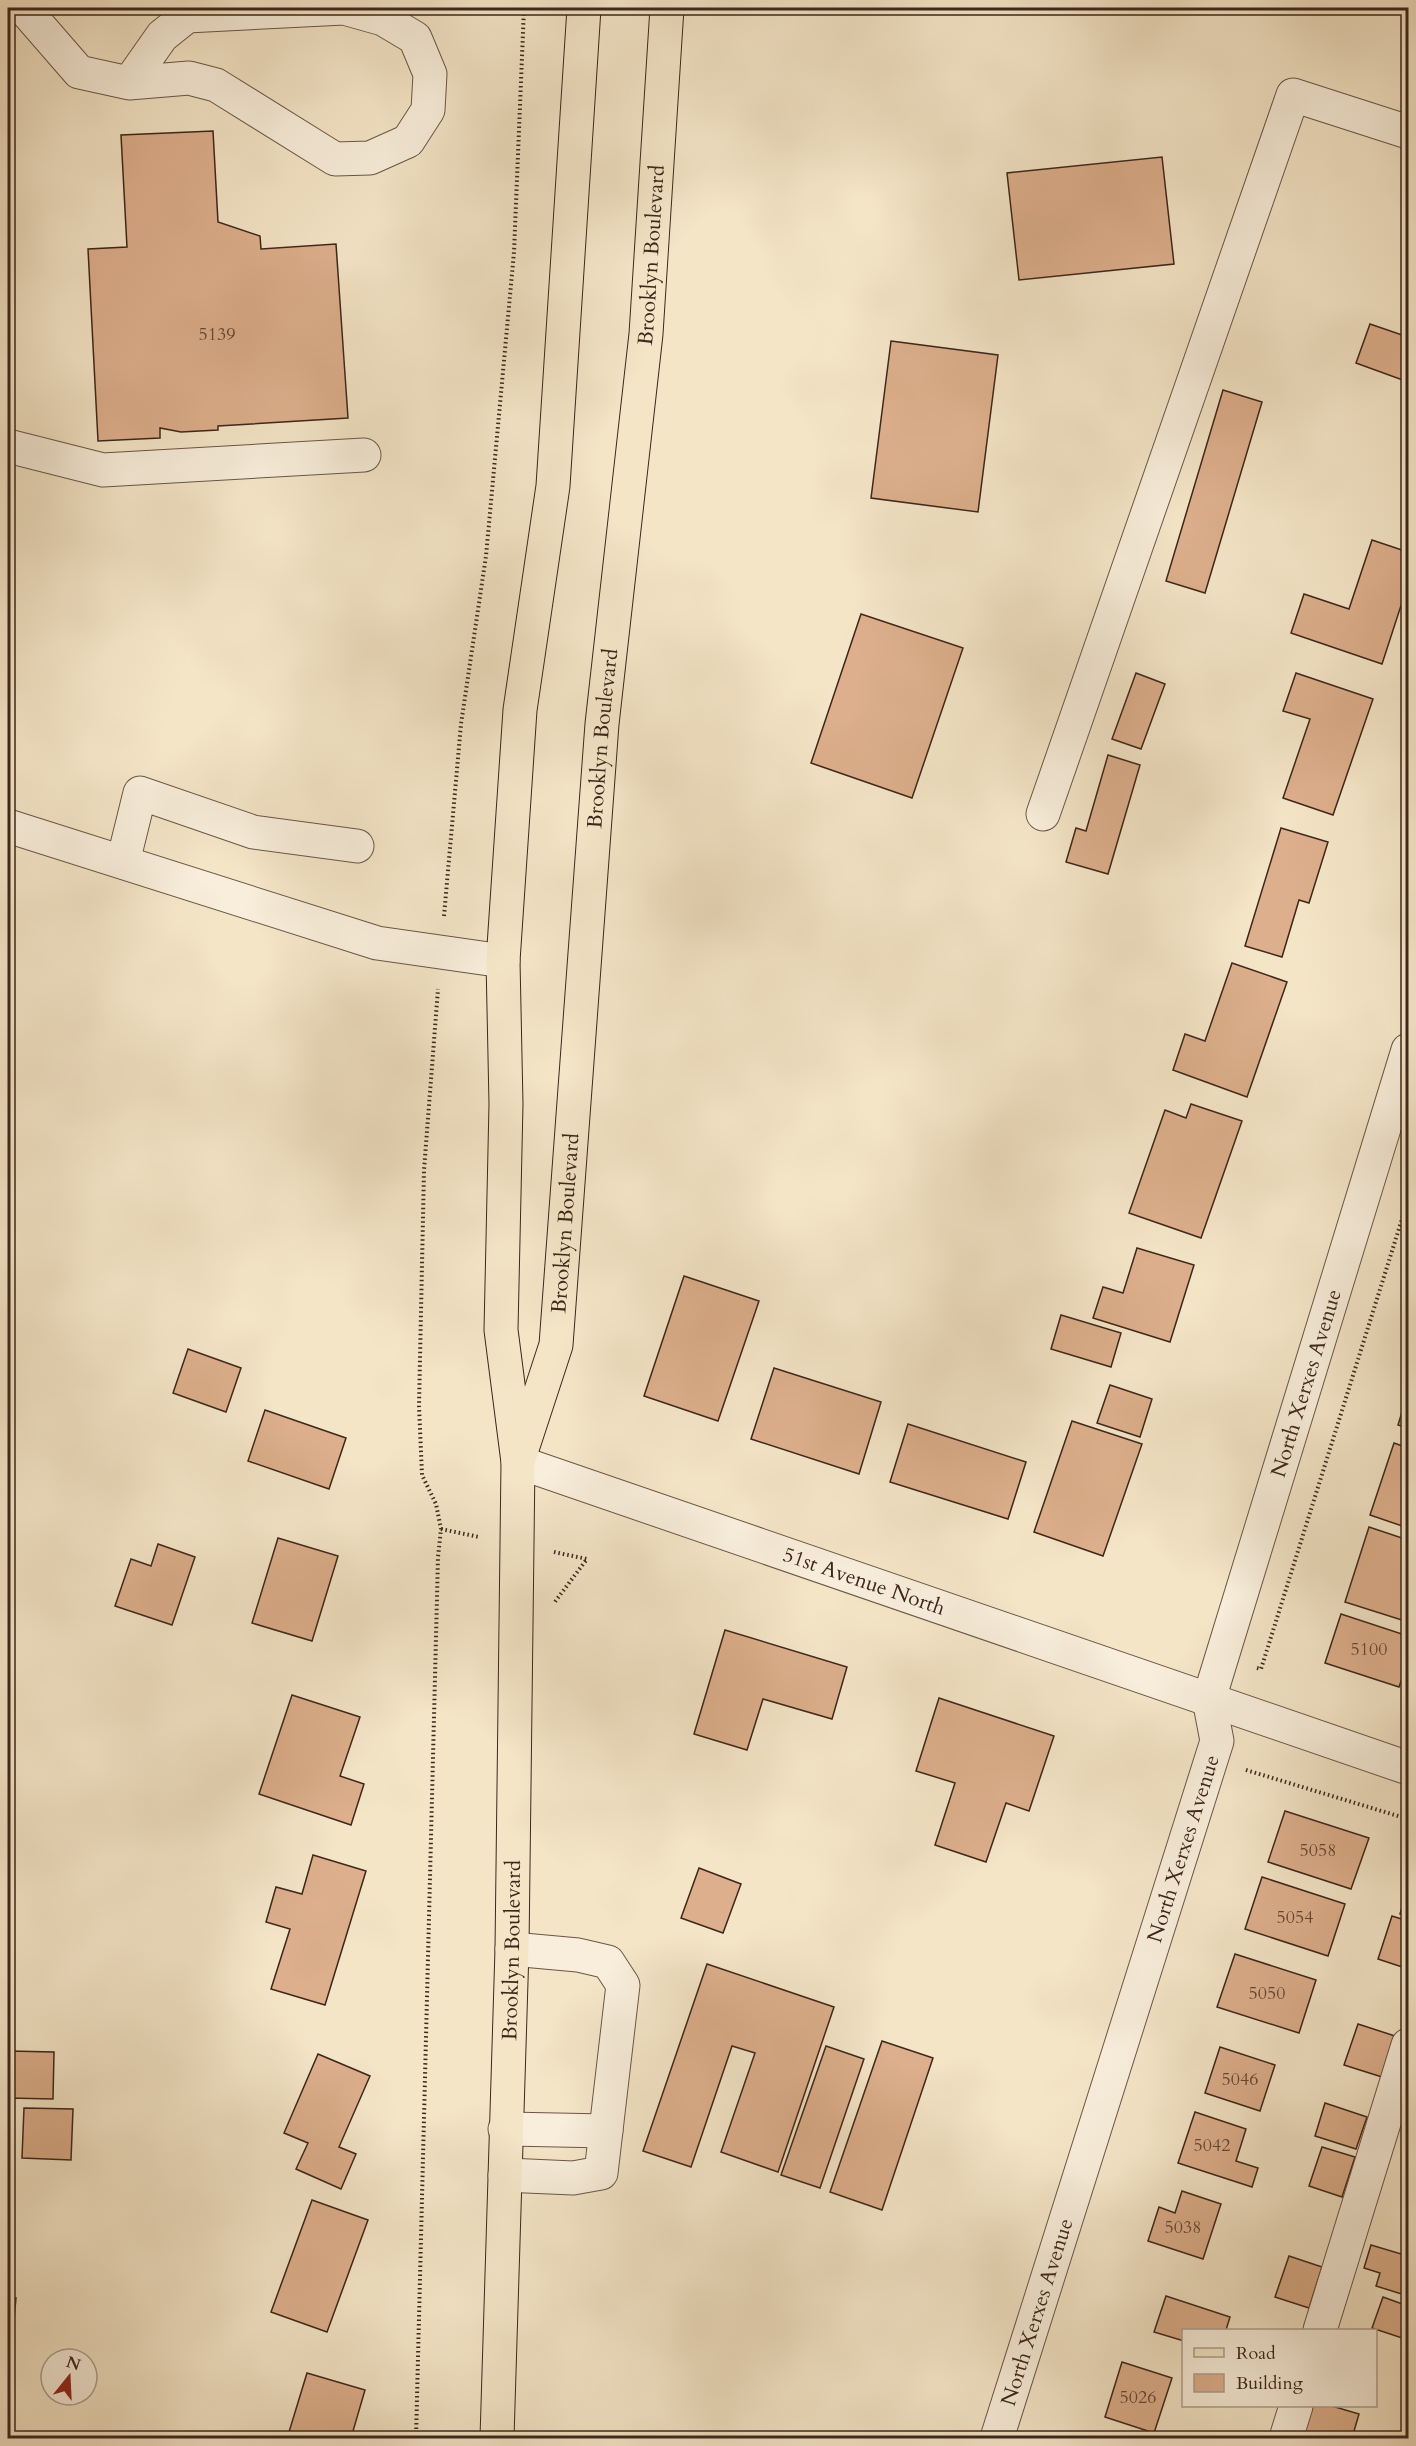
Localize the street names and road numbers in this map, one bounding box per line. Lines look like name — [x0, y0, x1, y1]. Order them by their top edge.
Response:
street label: Brooklyn Boulevard — [631, 164, 672, 347]
street label: Brooklyn Boulevard — [580, 647, 625, 830]
street label: Brooklyn Boulevard — [544, 1132, 587, 1314]
street label: North Xerxes Avenue — [1264, 1286, 1349, 1481]
street label: 51st Avenue North — [779, 1540, 949, 1623]
street label: North Xerxes Avenue — [1140, 1751, 1227, 1946]
street label: Brooklyn Boulevard — [495, 1860, 528, 2041]
street label: North Xerxes Avenue — [994, 2215, 1080, 2410]

